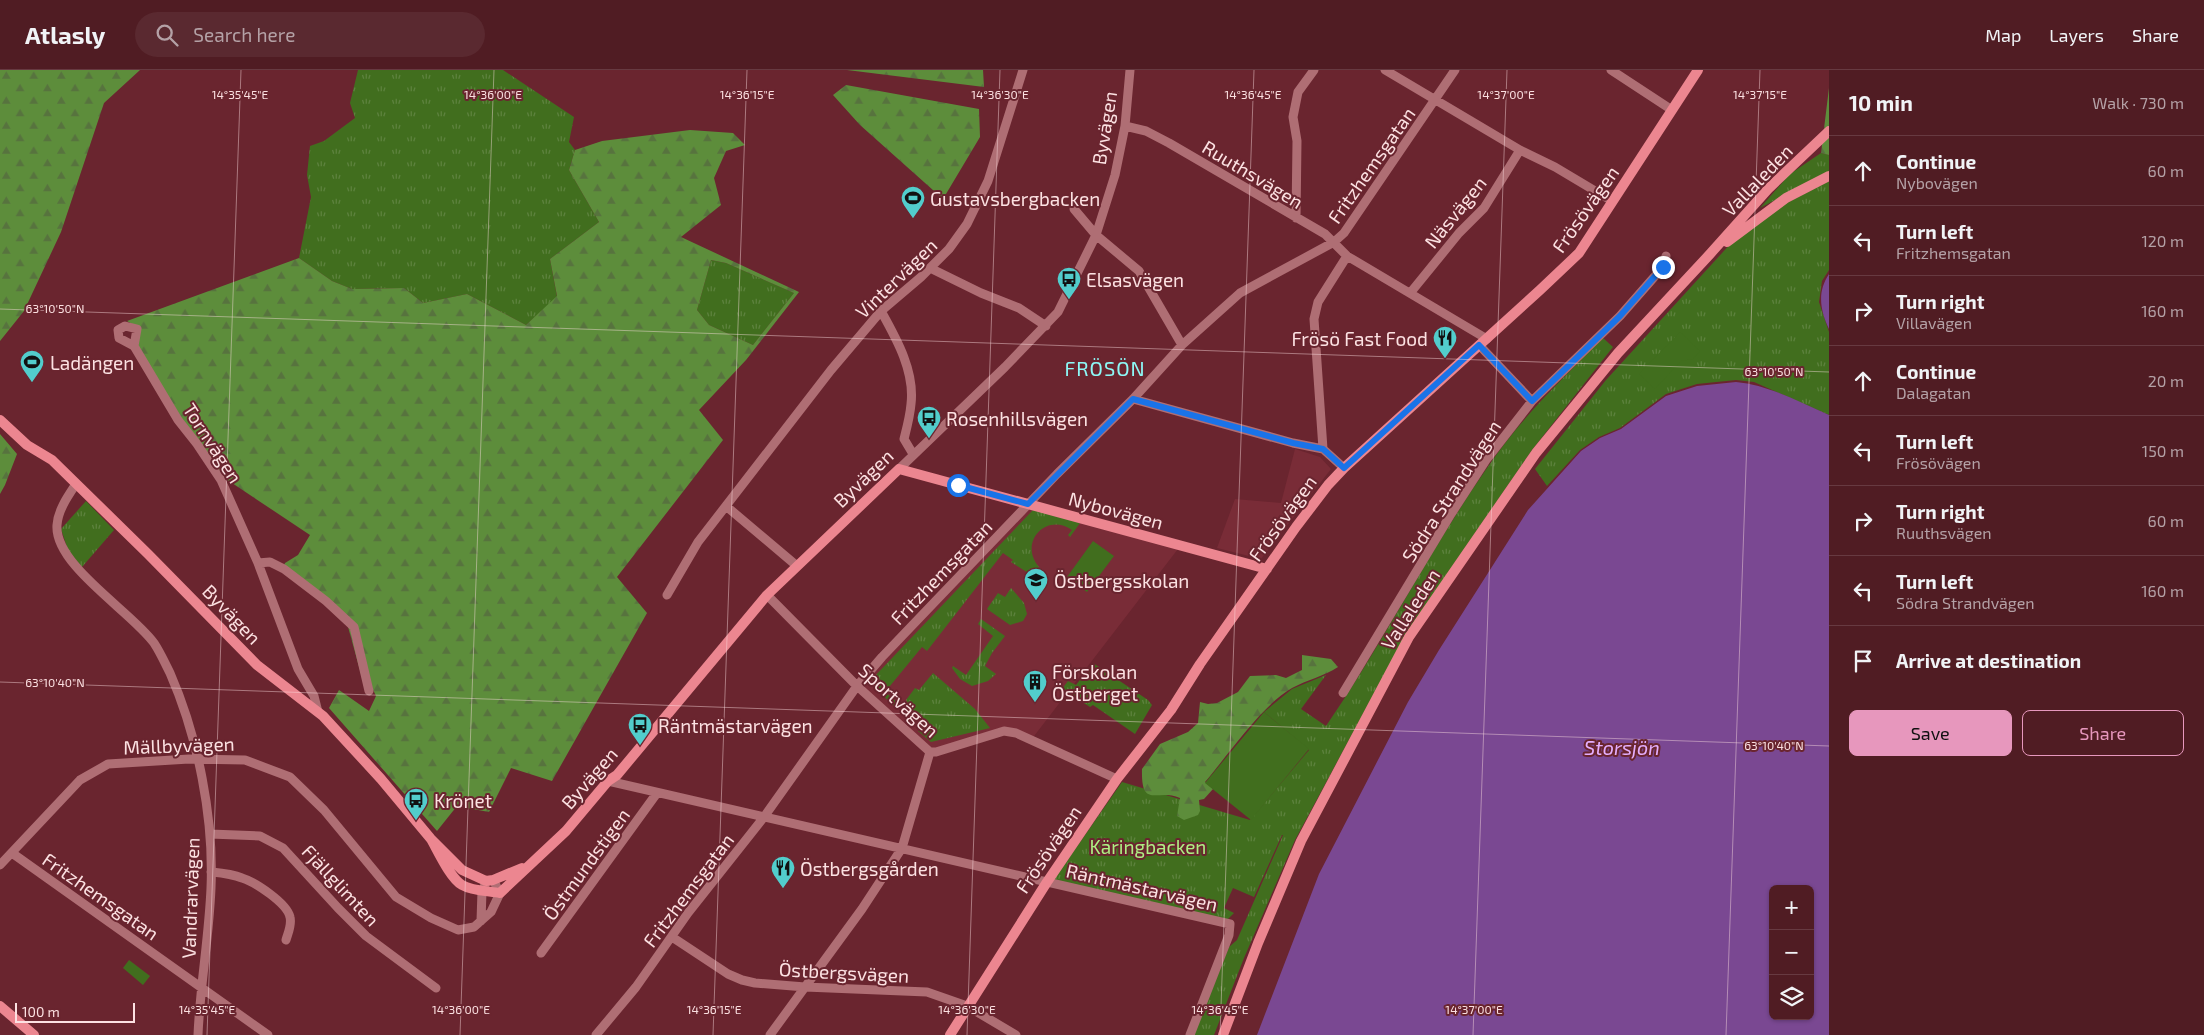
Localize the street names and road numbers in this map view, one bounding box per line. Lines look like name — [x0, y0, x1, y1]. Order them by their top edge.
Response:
street label: Byvägen — [1087, 90, 1121, 166]
street label: Fritzhemsgatan — [1322, 103, 1420, 227]
street label: Ruuthsvägen — [1198, 135, 1308, 213]
street label: Vallaleden — [1717, 139, 1797, 221]
street label: Frösövägen — [1547, 161, 1623, 257]
street label: Näsvägen — [1419, 171, 1491, 253]
street label: Vintervägen — [850, 233, 942, 323]
street label: Tornvägen — [179, 399, 247, 487]
street label: Södra Strandvägen — [1397, 416, 1505, 566]
street label: Byvägen — [828, 444, 898, 512]
street label: Frösövägen — [1243, 471, 1321, 565]
street label: Nybovägen — [1066, 486, 1166, 534]
street label: Fritzhemsgatan — [885, 515, 997, 629]
street label: Vallaleden — [1376, 565, 1444, 653]
street label: Byvägen — [198, 579, 266, 649]
street label: Sportvägen — [854, 658, 944, 742]
street label: Mällbyvägen — [123, 732, 235, 758]
street label: Byvägen — [556, 743, 622, 813]
street label: Frösövägen — [1010, 801, 1086, 897]
street label: Östmundstigen — [538, 804, 634, 924]
street label: Fritzhemsgatan — [638, 829, 738, 951]
street label: Vandrarvägen — [176, 837, 204, 959]
street label: Fjällglimten — [298, 840, 384, 930]
street label: Fritzhemsgatan — [39, 847, 163, 945]
street label: Räntmästarvägen — [1064, 858, 1220, 916]
street label: Östbergsvägen — [778, 957, 910, 987]

